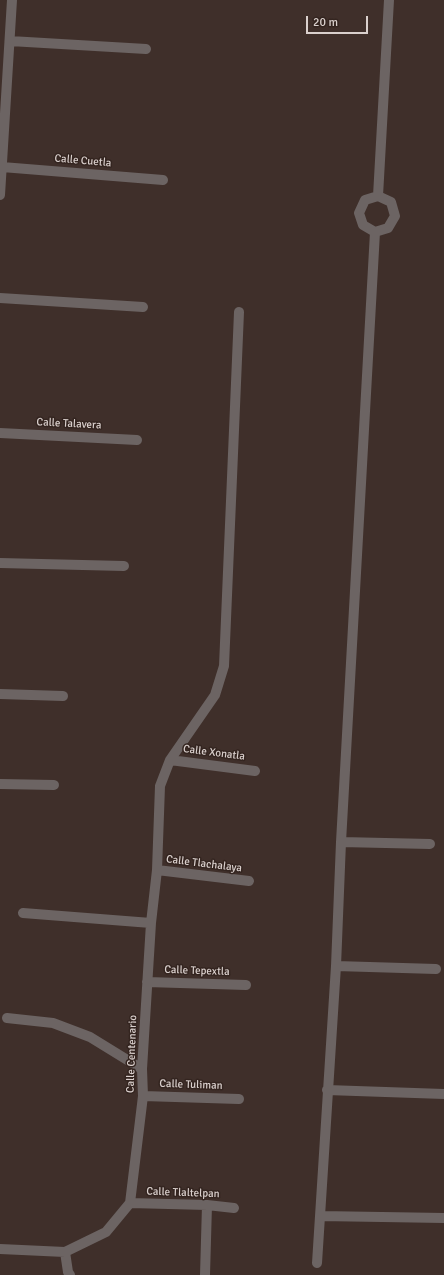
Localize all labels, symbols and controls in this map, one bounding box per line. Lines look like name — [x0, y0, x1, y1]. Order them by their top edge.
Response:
scale bar — [308, 8, 370, 34]
text: 20 m — [313, 15, 338, 30]
street label: Calle Cuetla — [54, 152, 112, 170]
street label: Calle Talavera — [36, 416, 102, 432]
street label: Calle Xonatla — [182, 743, 246, 763]
street label: Calle Tlachalaya — [165, 853, 243, 875]
street label: Calle Tepextla — [164, 963, 230, 979]
street label: Calle Centenario — [124, 1015, 140, 1093]
street label: Calle Tuliman — [159, 1077, 223, 1093]
street label: Calle Tlaltelpan — [146, 1185, 220, 1201]

